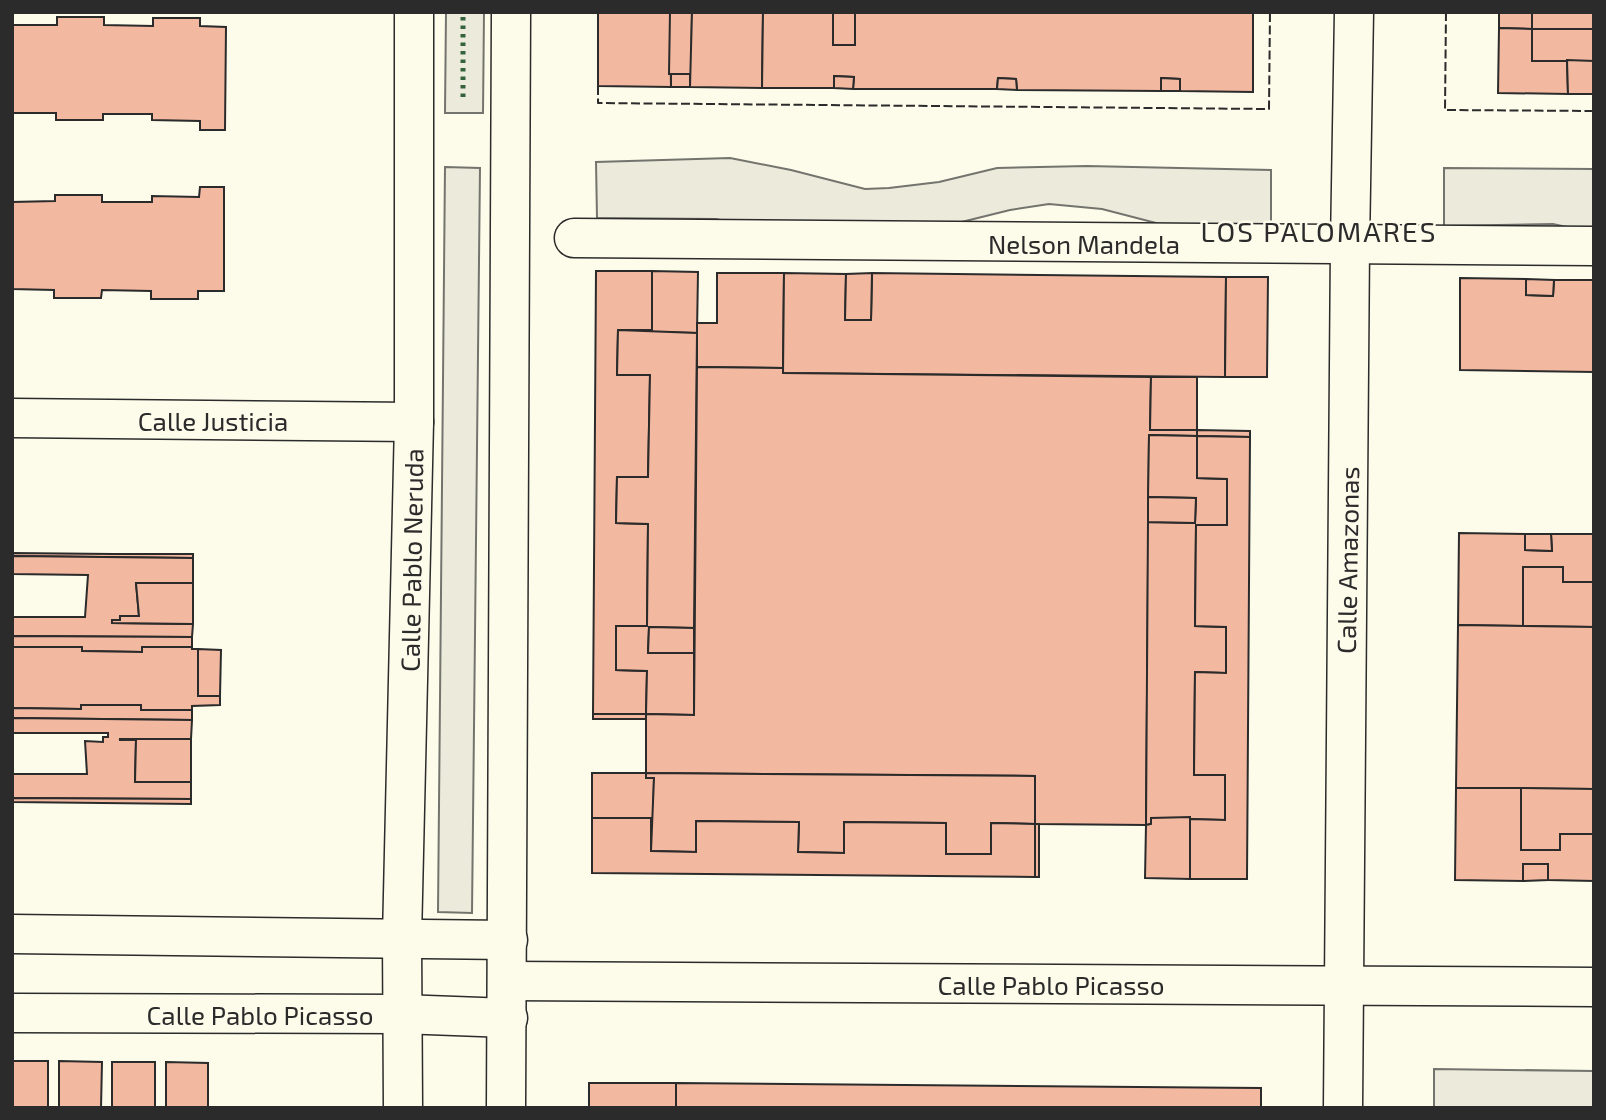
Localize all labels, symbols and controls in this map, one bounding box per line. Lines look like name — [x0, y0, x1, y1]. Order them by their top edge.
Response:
district label: LOS PALOMARES — [1201, 214, 1437, 248]
street label: Nelson Mandela — [988, 228, 1180, 259]
street label: Calle Justicia — [138, 405, 288, 436]
street label: Calle Pablo Neruda — [394, 448, 428, 672]
street label: Calle Amazonas — [1330, 466, 1364, 654]
street label: Calle Pablo Picasso — [938, 969, 1164, 1000]
street label: Calle Pablo Picasso — [147, 999, 373, 1030]

